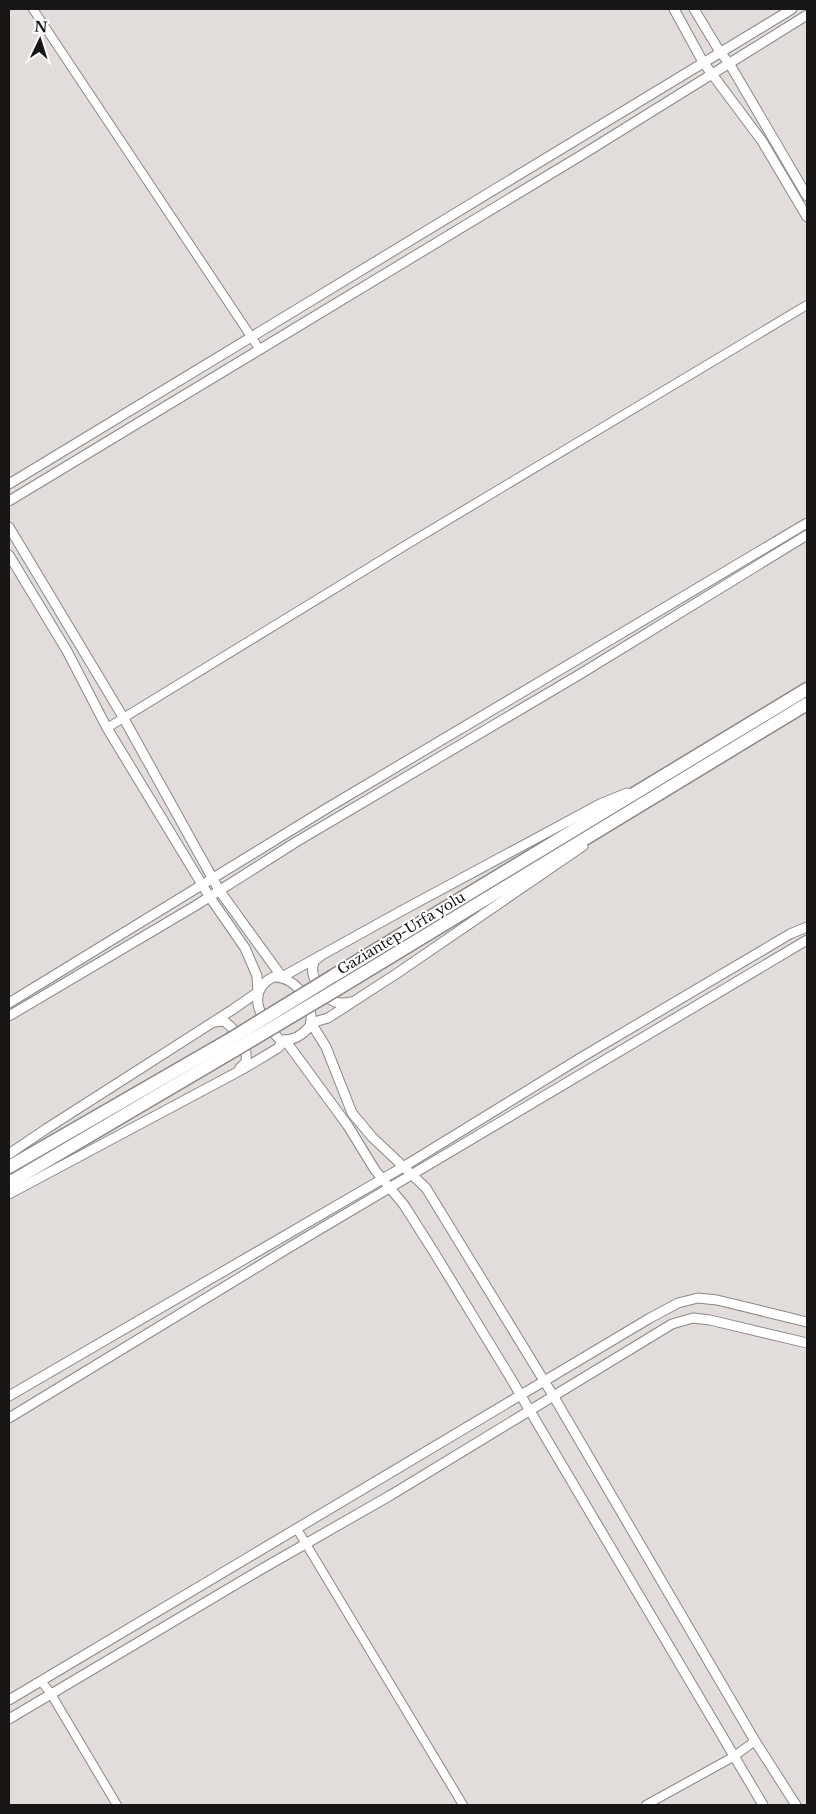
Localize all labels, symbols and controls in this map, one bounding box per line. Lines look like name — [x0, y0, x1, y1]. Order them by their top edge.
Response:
north arrow — [15, 15, 65, 65]
text: N — [34, 18, 48, 36]
street label: Gaziantep-Urfa yolu — [334, 887, 469, 978]

